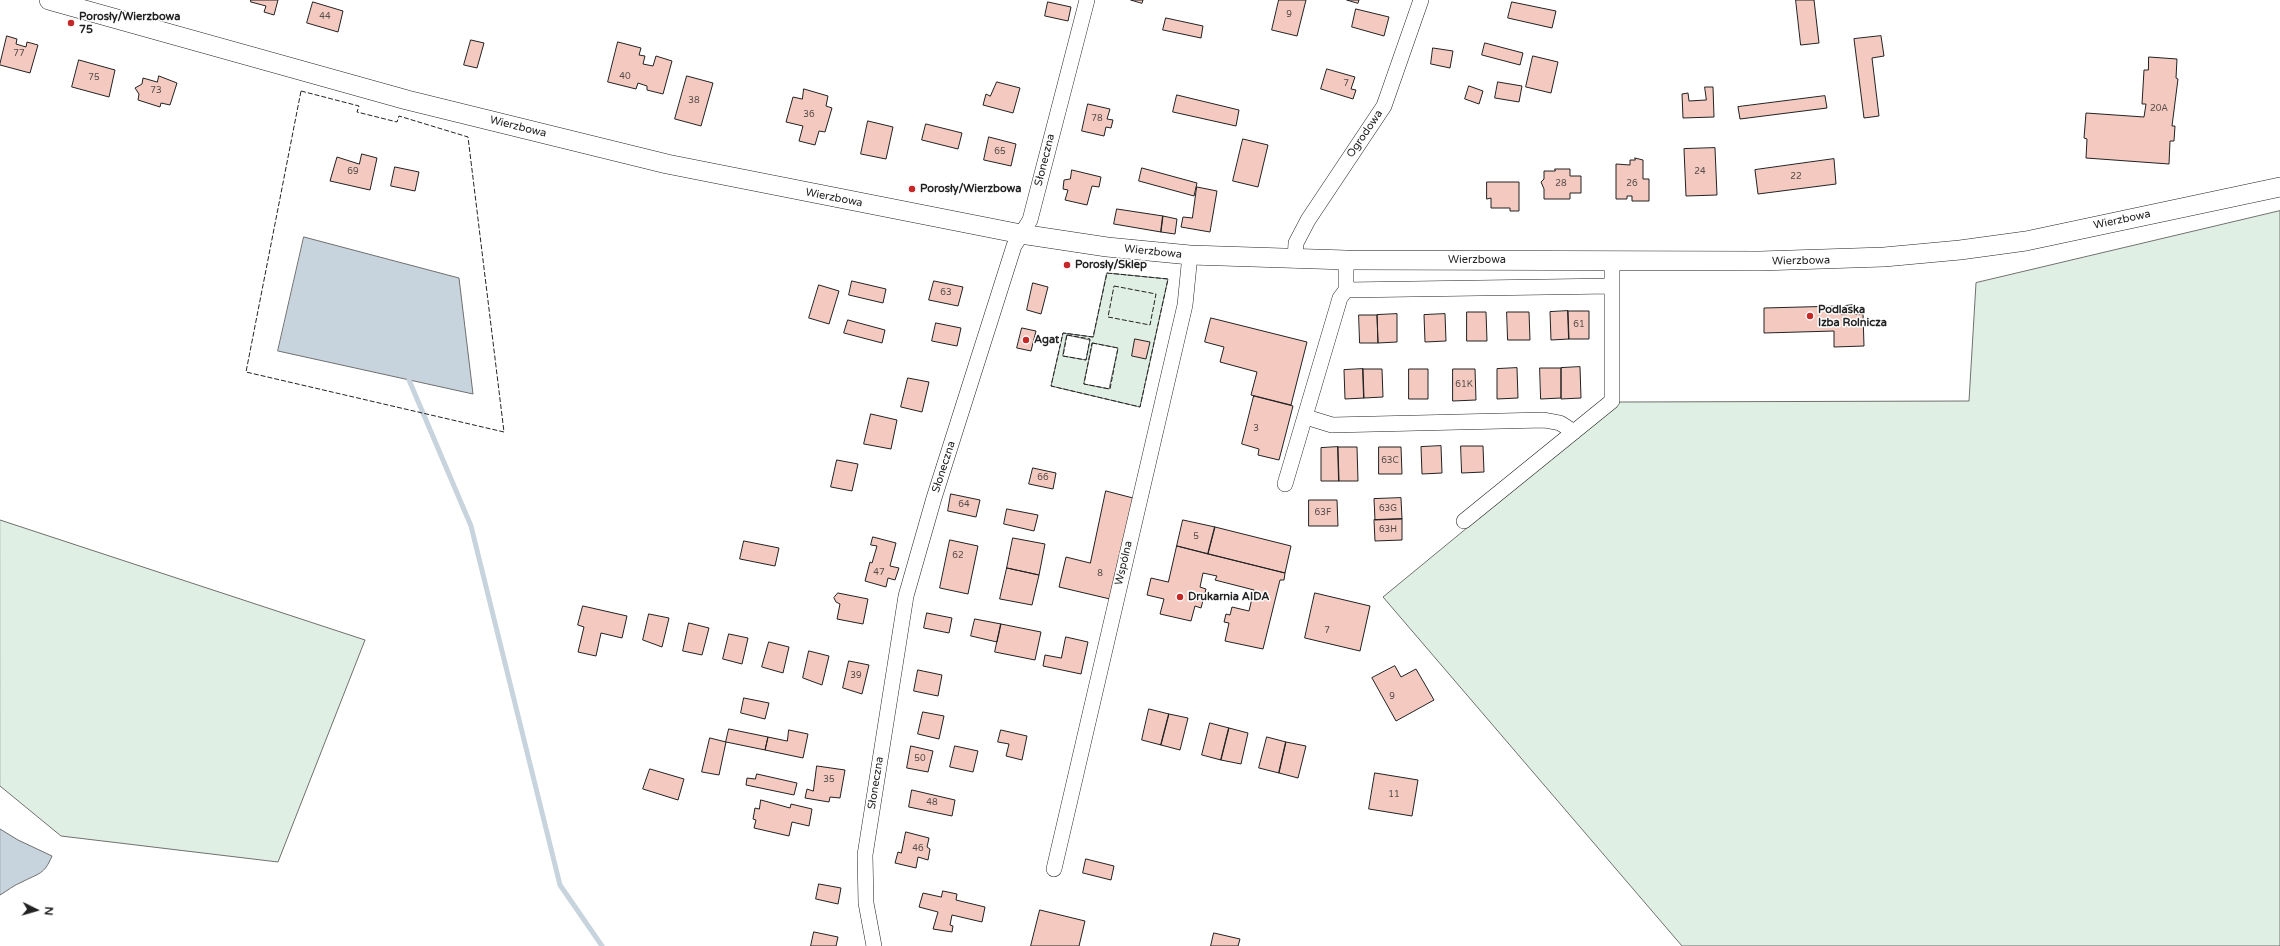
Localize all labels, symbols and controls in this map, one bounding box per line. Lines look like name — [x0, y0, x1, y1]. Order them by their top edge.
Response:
place label: Porosły/Wierzbowa 75 — [79, 10, 180, 36]
house number: 9 — [1286, 10, 1292, 20]
house number: 44 — [319, 12, 331, 22]
marker: Porosły/Wierzbowa 75 — [66, 18, 76, 28]
house number: 77 — [13, 49, 25, 59]
house number: 40 — [619, 72, 631, 82]
house number: 75 — [88, 73, 100, 83]
house number: 7 — [1343, 79, 1349, 89]
house number: 73 — [150, 86, 162, 96]
house number: 38 — [688, 96, 700, 106]
house number: 20A — [2150, 104, 2168, 114]
street label: Ogrodowa — [1344, 108, 1386, 160]
house number: 36 — [803, 110, 815, 120]
street label: Wierzbowa — [488, 114, 548, 140]
house number: 78 — [1091, 114, 1103, 124]
street label: Słoneczna — [1032, 132, 1058, 188]
house number: 65 — [994, 147, 1006, 157]
house number: 69 — [347, 167, 359, 177]
house number: 24 — [1694, 167, 1706, 177]
house number: 22 — [1790, 172, 1802, 182]
house number: 28 — [1555, 179, 1567, 189]
house number: 26 — [1626, 179, 1638, 189]
place label: Porosły/Wierzbowa — [920, 182, 1021, 196]
marker: Porosły/Wierzbowa — [907, 184, 917, 194]
street label: Wierzbowa — [804, 186, 864, 210]
street label: Wierzbowa — [2092, 208, 2152, 232]
street label: Wierzbowa — [1123, 242, 1183, 262]
street label: Wierzbowa — [1448, 253, 1506, 267]
street label: Wierzbowa — [1772, 254, 1830, 268]
place label: Porosły/Sklep — [1075, 258, 1147, 272]
marker: Porosły/Sklep — [1062, 260, 1072, 270]
house number: 63 — [940, 288, 952, 298]
place label: Podlaska Izba Rolnicza — [1818, 303, 1887, 329]
marker: Podlaska Izba Rolnicza — [1805, 311, 1815, 321]
house number: 61 — [1573, 320, 1585, 330]
place label: Agat — [1034, 333, 1059, 347]
marker: Agat — [1021, 335, 1031, 345]
house number: 61K — [1455, 380, 1473, 390]
house number: 3 — [1253, 424, 1259, 434]
street label: Słoneczna — [929, 440, 959, 494]
house number: 63C — [1381, 456, 1399, 466]
house number: 66 — [1037, 473, 1049, 483]
house number: 64 — [958, 500, 970, 510]
house number: 63G — [1379, 504, 1397, 514]
house number: 63F — [1315, 508, 1331, 518]
house number: 63H — [1379, 525, 1397, 535]
house number: 5 — [1193, 532, 1199, 542]
street label: Wspólna — [1112, 539, 1136, 587]
house number: 62 — [952, 551, 964, 561]
house number: 47 — [873, 568, 885, 578]
house number: 8 — [1097, 569, 1103, 579]
place label: Drukarnia AIDA — [1188, 590, 1269, 604]
marker: Drukarnia AIDA — [1175, 592, 1185, 602]
house number: 7 — [1324, 626, 1330, 636]
house number: 39 — [850, 671, 862, 681]
house number: 9 — [1389, 692, 1395, 702]
house number: 50 — [914, 754, 926, 764]
street label: Słoneczna — [865, 756, 887, 810]
house number: 35 — [823, 775, 835, 785]
house number: 11 — [1388, 790, 1400, 800]
house number: 48 — [926, 798, 938, 808]
house number: 46 — [912, 844, 924, 854]
north arrow — [16, 890, 56, 930]
text: N — [42, 906, 55, 916]

